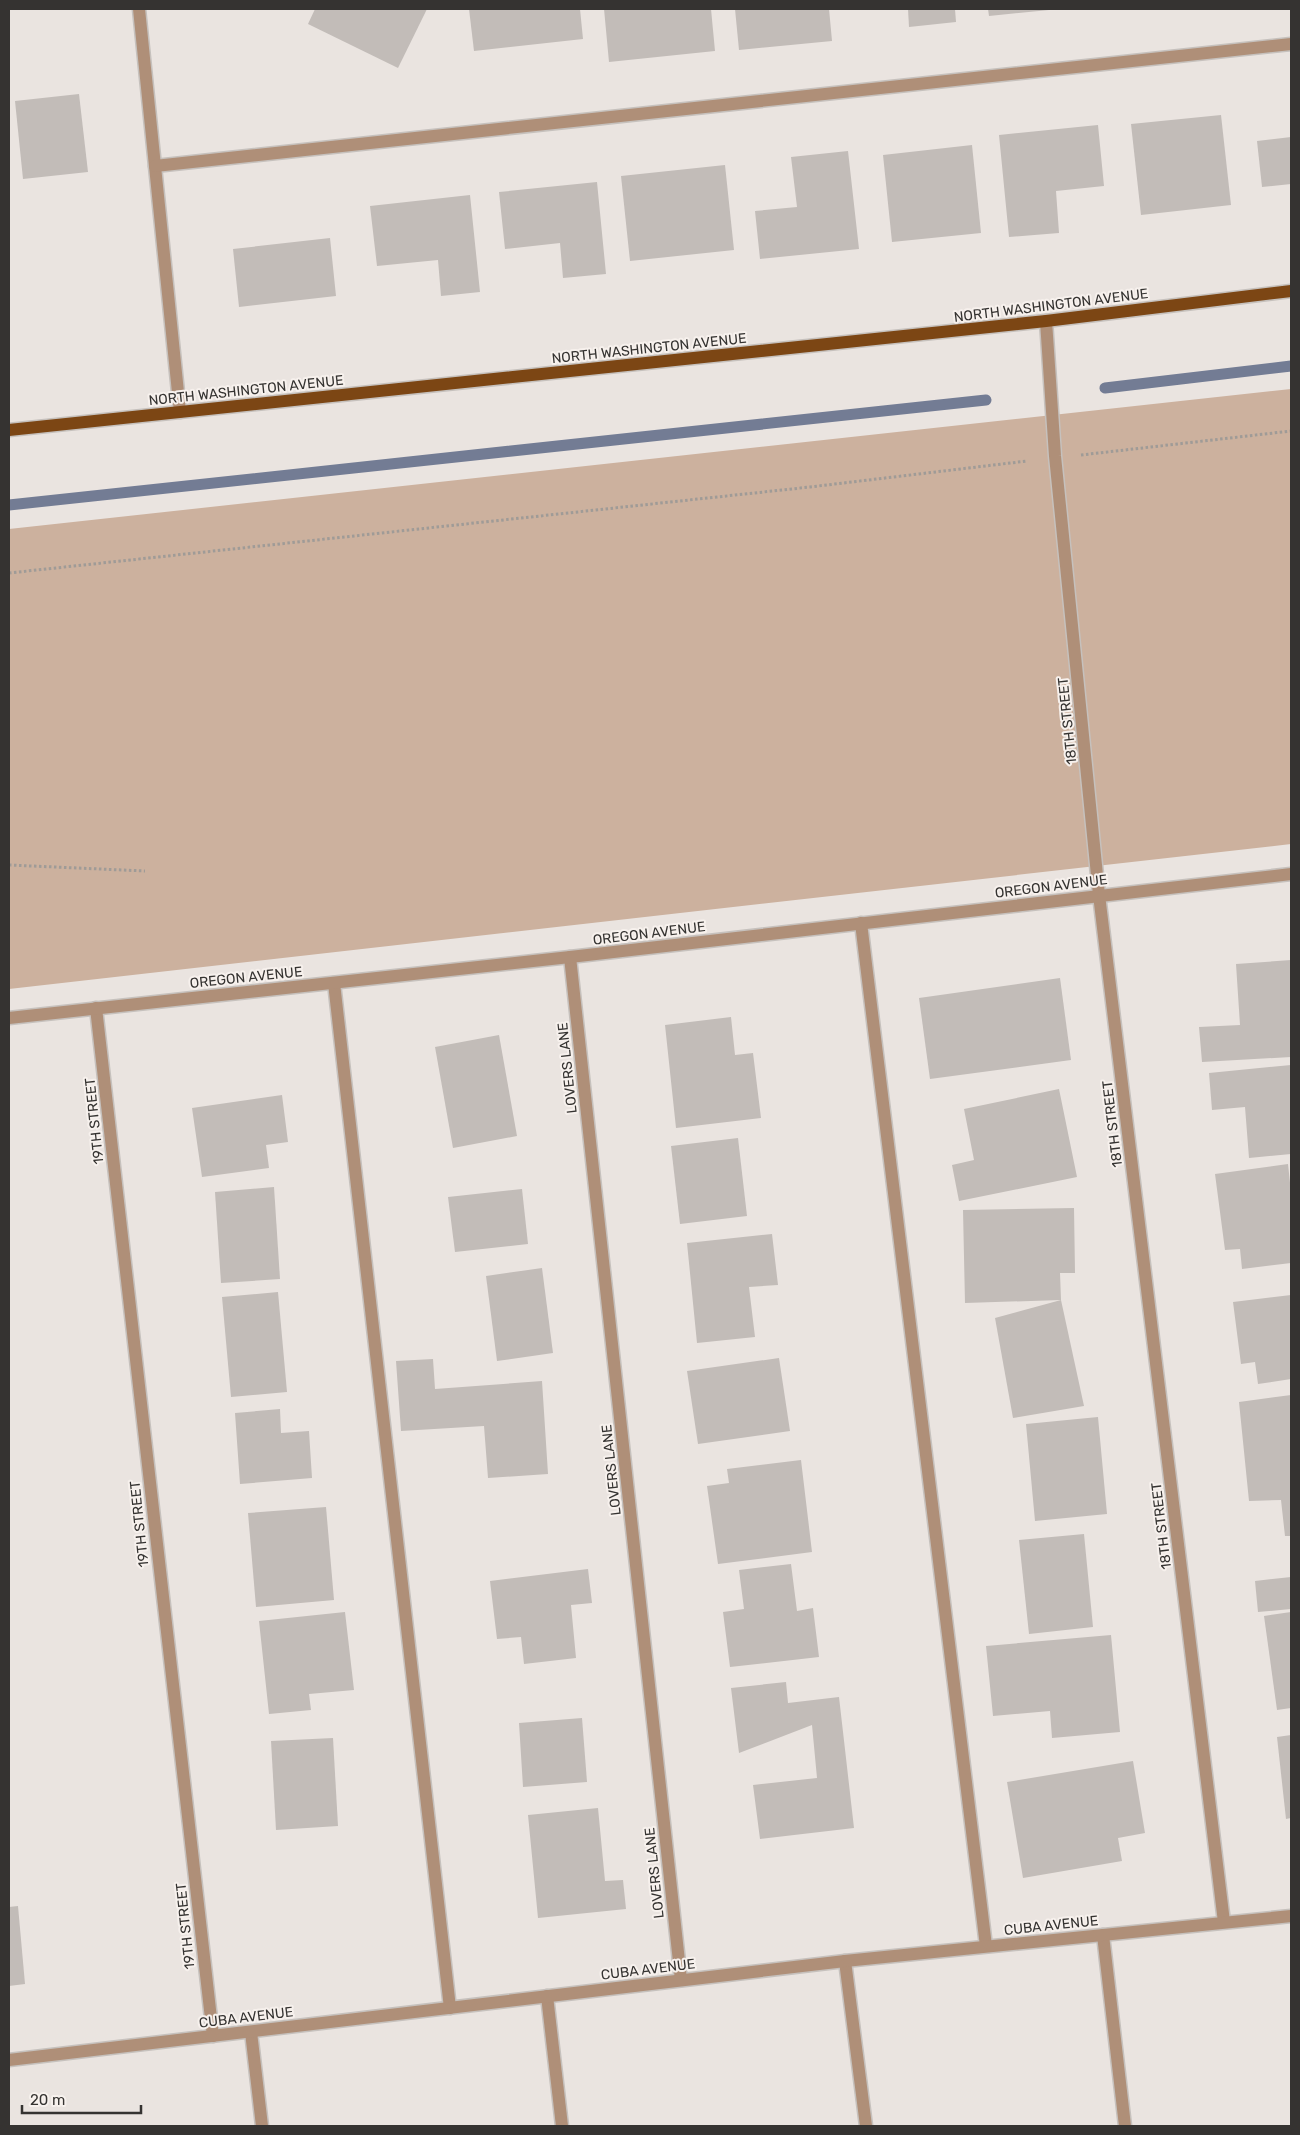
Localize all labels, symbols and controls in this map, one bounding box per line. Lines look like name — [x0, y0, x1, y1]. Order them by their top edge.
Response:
street label: NORTH WASHINGTON AVENUE — [953, 285, 1149, 326]
street label: NORTH WASHINGTON AVENUE — [551, 330, 747, 367]
street label: NORTH WASHINGTON AVENUE — [148, 372, 344, 409]
street label: 18TH STREET — [1054, 677, 1081, 765]
street label: OREGON AVENUE — [994, 871, 1108, 902]
street label: OREGON AVENUE — [592, 918, 706, 949]
street label: OREGON AVENUE — [189, 963, 303, 992]
street label: LOVERS LANE — [554, 1022, 581, 1114]
street label: 19TH STREET — [82, 1077, 107, 1165]
street label: 18TH STREET — [1099, 1080, 1126, 1168]
street label: LOVERS LANE — [598, 1424, 625, 1516]
street label: 19TH STREET — [127, 1480, 152, 1568]
street label: 18TH STREET — [1148, 1482, 1175, 1570]
street label: LOVERS LANE — [641, 1827, 668, 1919]
street label: 19TH STREET — [173, 1882, 198, 1970]
street label: CUBA AVENUE — [1003, 1912, 1099, 1939]
street label: CUBA AVENUE — [600, 1955, 696, 1984]
street label: CUBA AVENUE — [198, 2003, 294, 2032]
scale bar — [22, 2082, 141, 2114]
text: 20 m — [30, 2091, 65, 2109]

